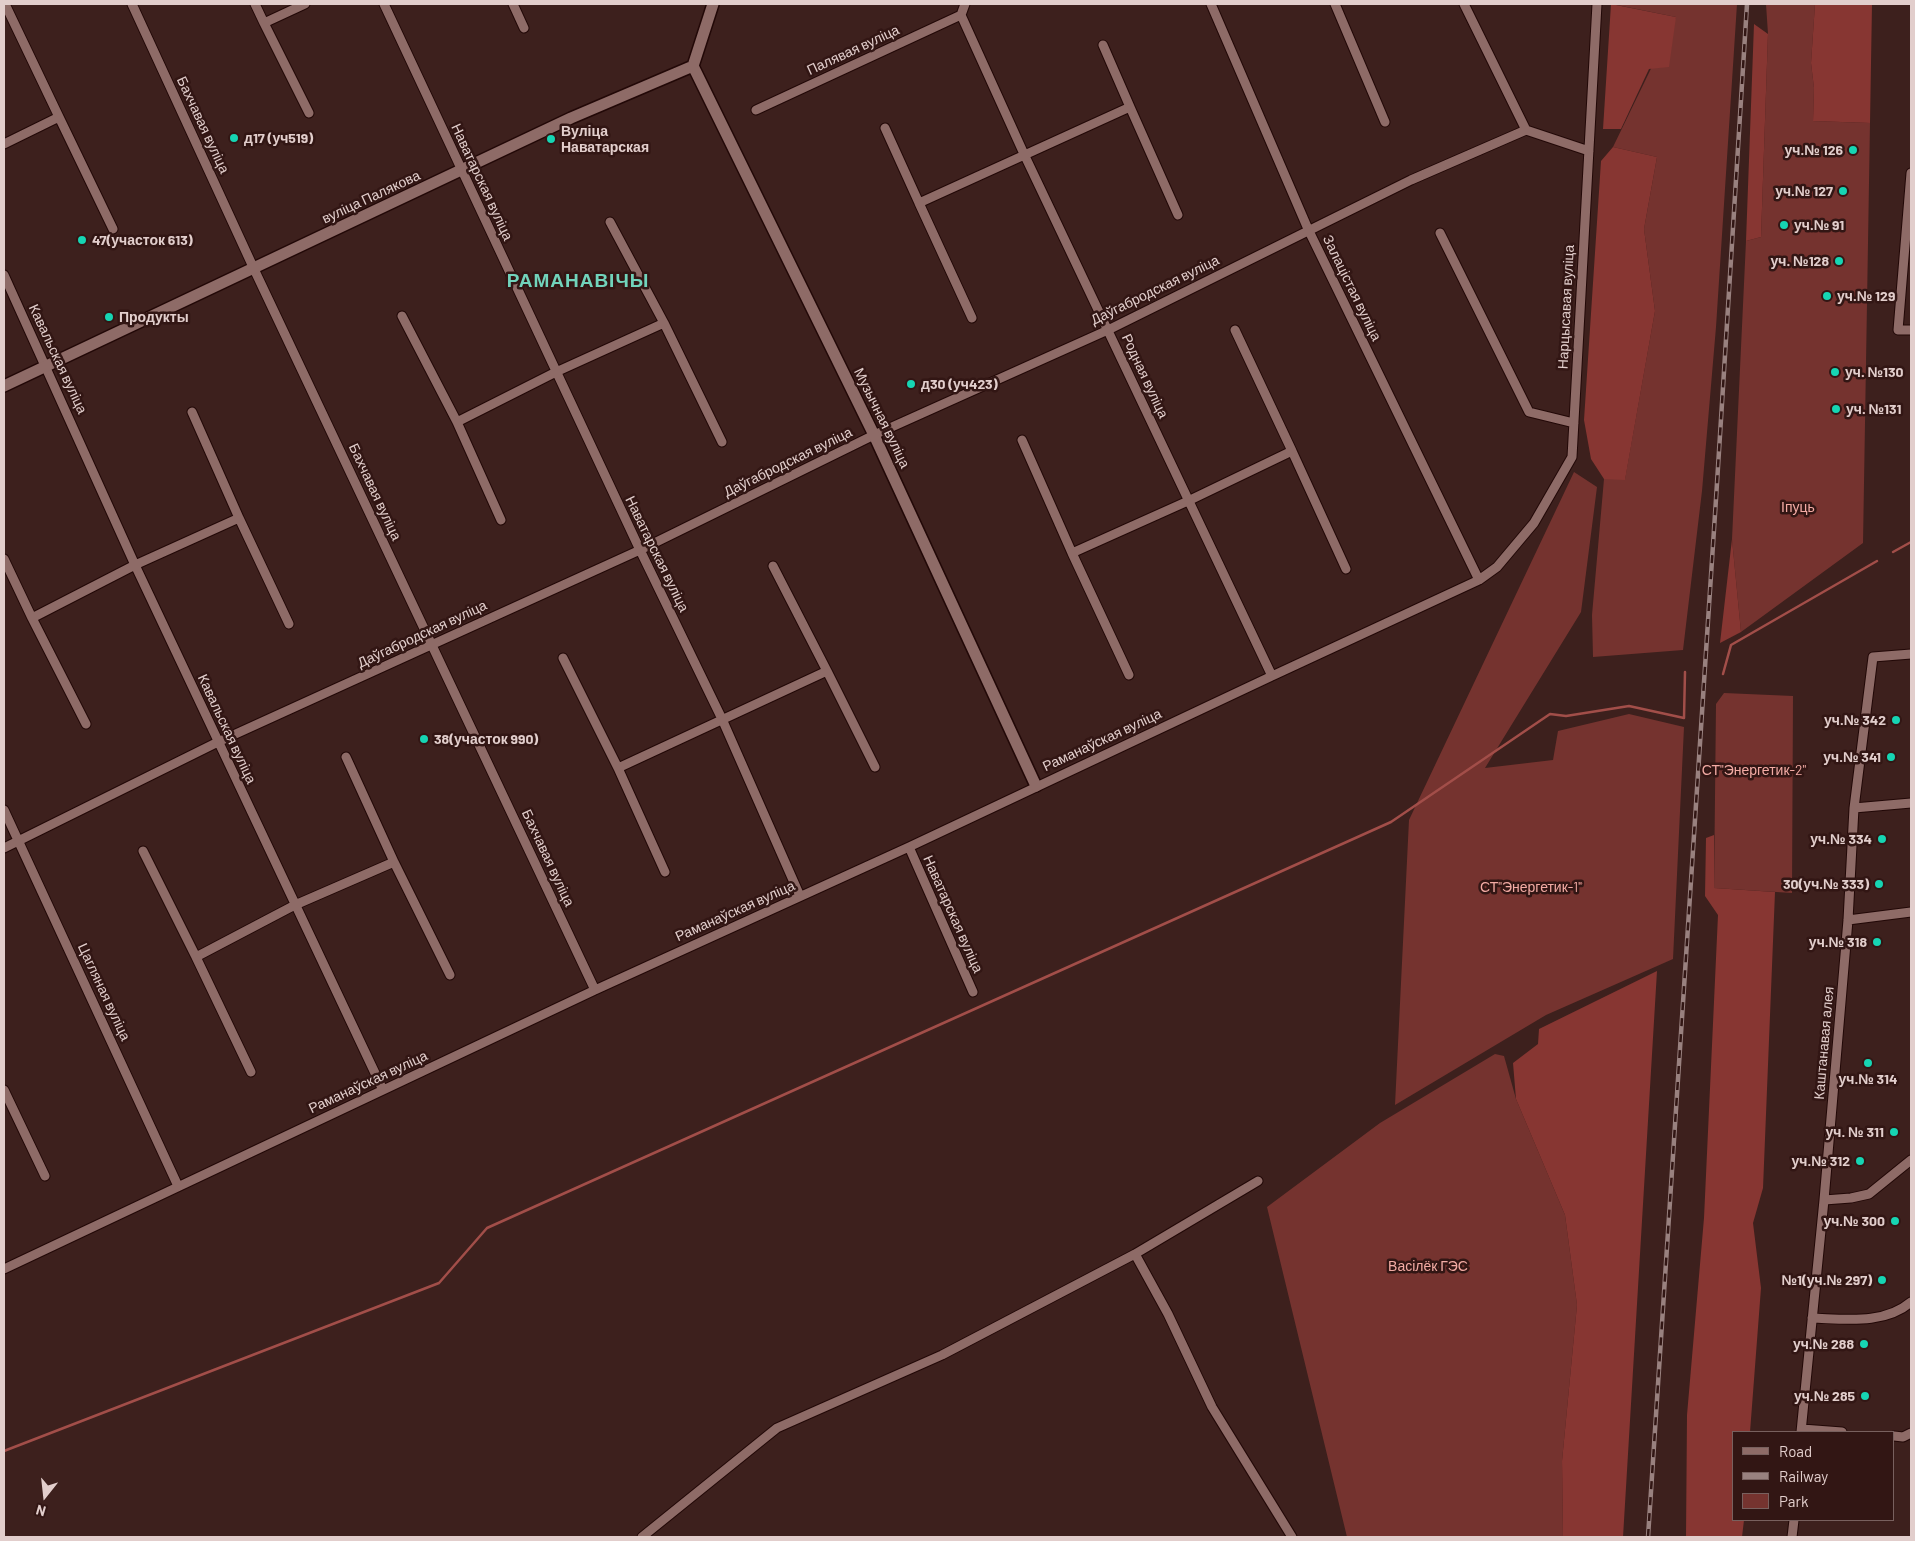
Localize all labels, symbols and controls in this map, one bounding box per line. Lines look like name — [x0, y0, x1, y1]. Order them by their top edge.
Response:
street label: Палявая вуліца — [804, 21, 902, 79]
street label: Бахчавая вуліца — [173, 74, 233, 176]
street label: Наватарская вуліца — [448, 121, 516, 243]
place label: Вуліца Наватарская — [561, 123, 649, 156]
place label: д17 (уч519) — [244, 130, 313, 146]
marker: д17 (уч519) — [228, 132, 240, 144]
marker: Вуліца Наватарская — [545, 133, 557, 145]
place label: уч.№ 126 — [1785, 142, 1843, 158]
marker: уч.№ 126 — [1847, 144, 1859, 156]
street label: вуліца Палякова — [319, 167, 423, 227]
place label: уч.№ 127 — [1775, 183, 1833, 199]
marker: уч.№ 127 — [1837, 185, 1849, 197]
place label: уч.№ 91 — [1794, 217, 1844, 233]
marker: уч.№ 91 — [1778, 219, 1790, 231]
place label: 47(участок 613) — [92, 232, 193, 248]
street label: Залацістая вуліца — [1319, 232, 1385, 344]
marker: 47(участок 613) — [76, 234, 88, 246]
street label: Нарцысавая вуліца — [1554, 244, 1578, 370]
street label: Даўгабродская вуліца — [1088, 252, 1222, 328]
place label: уч. №128 — [1771, 253, 1829, 269]
marker: уч. №128 — [1833, 255, 1845, 267]
district label: РАМАНАВІЧЫ — [505, 270, 651, 292]
place label: уч.№ 129 — [1837, 288, 1895, 304]
marker: уч.№ 129 — [1821, 290, 1833, 302]
street label: Кавальская вуліца — [25, 302, 91, 416]
place label: Продукты — [119, 309, 189, 325]
marker: Продукты — [103, 311, 115, 323]
street label: Родная вуліца — [1118, 331, 1172, 421]
place label: уч. №130 — [1845, 364, 1904, 380]
street label: Музычная вуліца — [850, 365, 914, 471]
marker: уч. №130 — [1829, 366, 1841, 378]
place label: д30 (уч423) — [921, 376, 998, 392]
marker: д30 (уч423) — [905, 378, 917, 390]
place label: уч. №131 — [1846, 401, 1902, 417]
marker: уч. №131 — [1830, 403, 1842, 415]
street label: Даўгабродская вуліца — [721, 424, 855, 500]
street label: Бахчавая вуліца — [345, 441, 405, 543]
street label: Наватарская вуліца — [622, 493, 692, 615]
park label: Іпуць — [1781, 499, 1815, 515]
street label: Даўгабродская вуліца — [355, 597, 489, 671]
street label: Кавальская вуліца — [194, 672, 260, 786]
street label: Раманаўская вуліца — [1040, 705, 1164, 775]
place label: уч.№ 342 — [1824, 712, 1886, 728]
marker: уч.№ 342 — [1890, 714, 1902, 726]
place label: 38(участок 990) — [434, 731, 538, 747]
marker: 38(участок 990) — [418, 733, 430, 745]
place label: уч.№ 341 — [1823, 749, 1881, 765]
marker: уч.№ 341 — [1885, 751, 1897, 763]
park label: СТ"Энергетик-2" — [1702, 762, 1806, 778]
street label: Бахчавая вуліца — [518, 807, 578, 909]
place label: уч.№ 334 — [1810, 831, 1872, 847]
marker: уч.№ 334 — [1876, 833, 1888, 845]
street label: Наватарская вуліца — [920, 853, 986, 975]
place label: 30(уч.№ 333) — [1783, 876, 1869, 892]
street label: Раманаўская вуліца — [673, 877, 797, 945]
marker: 30(уч.№ 333) — [1873, 878, 1885, 890]
park label: СТ"Энергетик-1" — [1480, 879, 1582, 895]
place label: уч.№ 318 — [1809, 934, 1867, 950]
marker: уч.№ 318 — [1871, 936, 1883, 948]
street label: Цагляная вуліца — [74, 941, 134, 1043]
street label: Каштанавая алея — [1811, 986, 1837, 1100]
street label: Раманаўская вуліца — [306, 1047, 430, 1117]
marker: уч.№ 314 — [1862, 1057, 1874, 1069]
place label: уч.№ 314 — [1838, 1071, 1898, 1087]
place label: уч. № 311 — [1826, 1124, 1884, 1140]
marker: уч. № 311 — [1888, 1126, 1900, 1138]
place label: уч.№ 312 — [1792, 1153, 1850, 1169]
marker: уч.№ 312 — [1854, 1155, 1866, 1167]
place label: уч.№ 300 — [1823, 1213, 1885, 1229]
marker: уч.№ 300 — [1889, 1215, 1901, 1227]
park label: Васілёк ГЭС — [1388, 1258, 1468, 1274]
place label: №1(уч.№ 297) — [1781, 1272, 1872, 1288]
marker: №1(уч.№ 297) — [1876, 1274, 1888, 1286]
place label: уч.№ 288 — [1793, 1336, 1854, 1352]
marker: уч.№ 288 — [1858, 1338, 1870, 1350]
place label: уч.№ 285 — [1794, 1388, 1855, 1404]
marker: уч.№ 285 — [1859, 1390, 1871, 1402]
legend — [1732, 1431, 1895, 1521]
text: Road — [1779, 1442, 1812, 1460]
text: Railway — [1779, 1467, 1828, 1485]
north arrow — [20, 1471, 70, 1521]
text: Park — [1779, 1492, 1808, 1510]
text: N — [34, 1501, 48, 1520]

